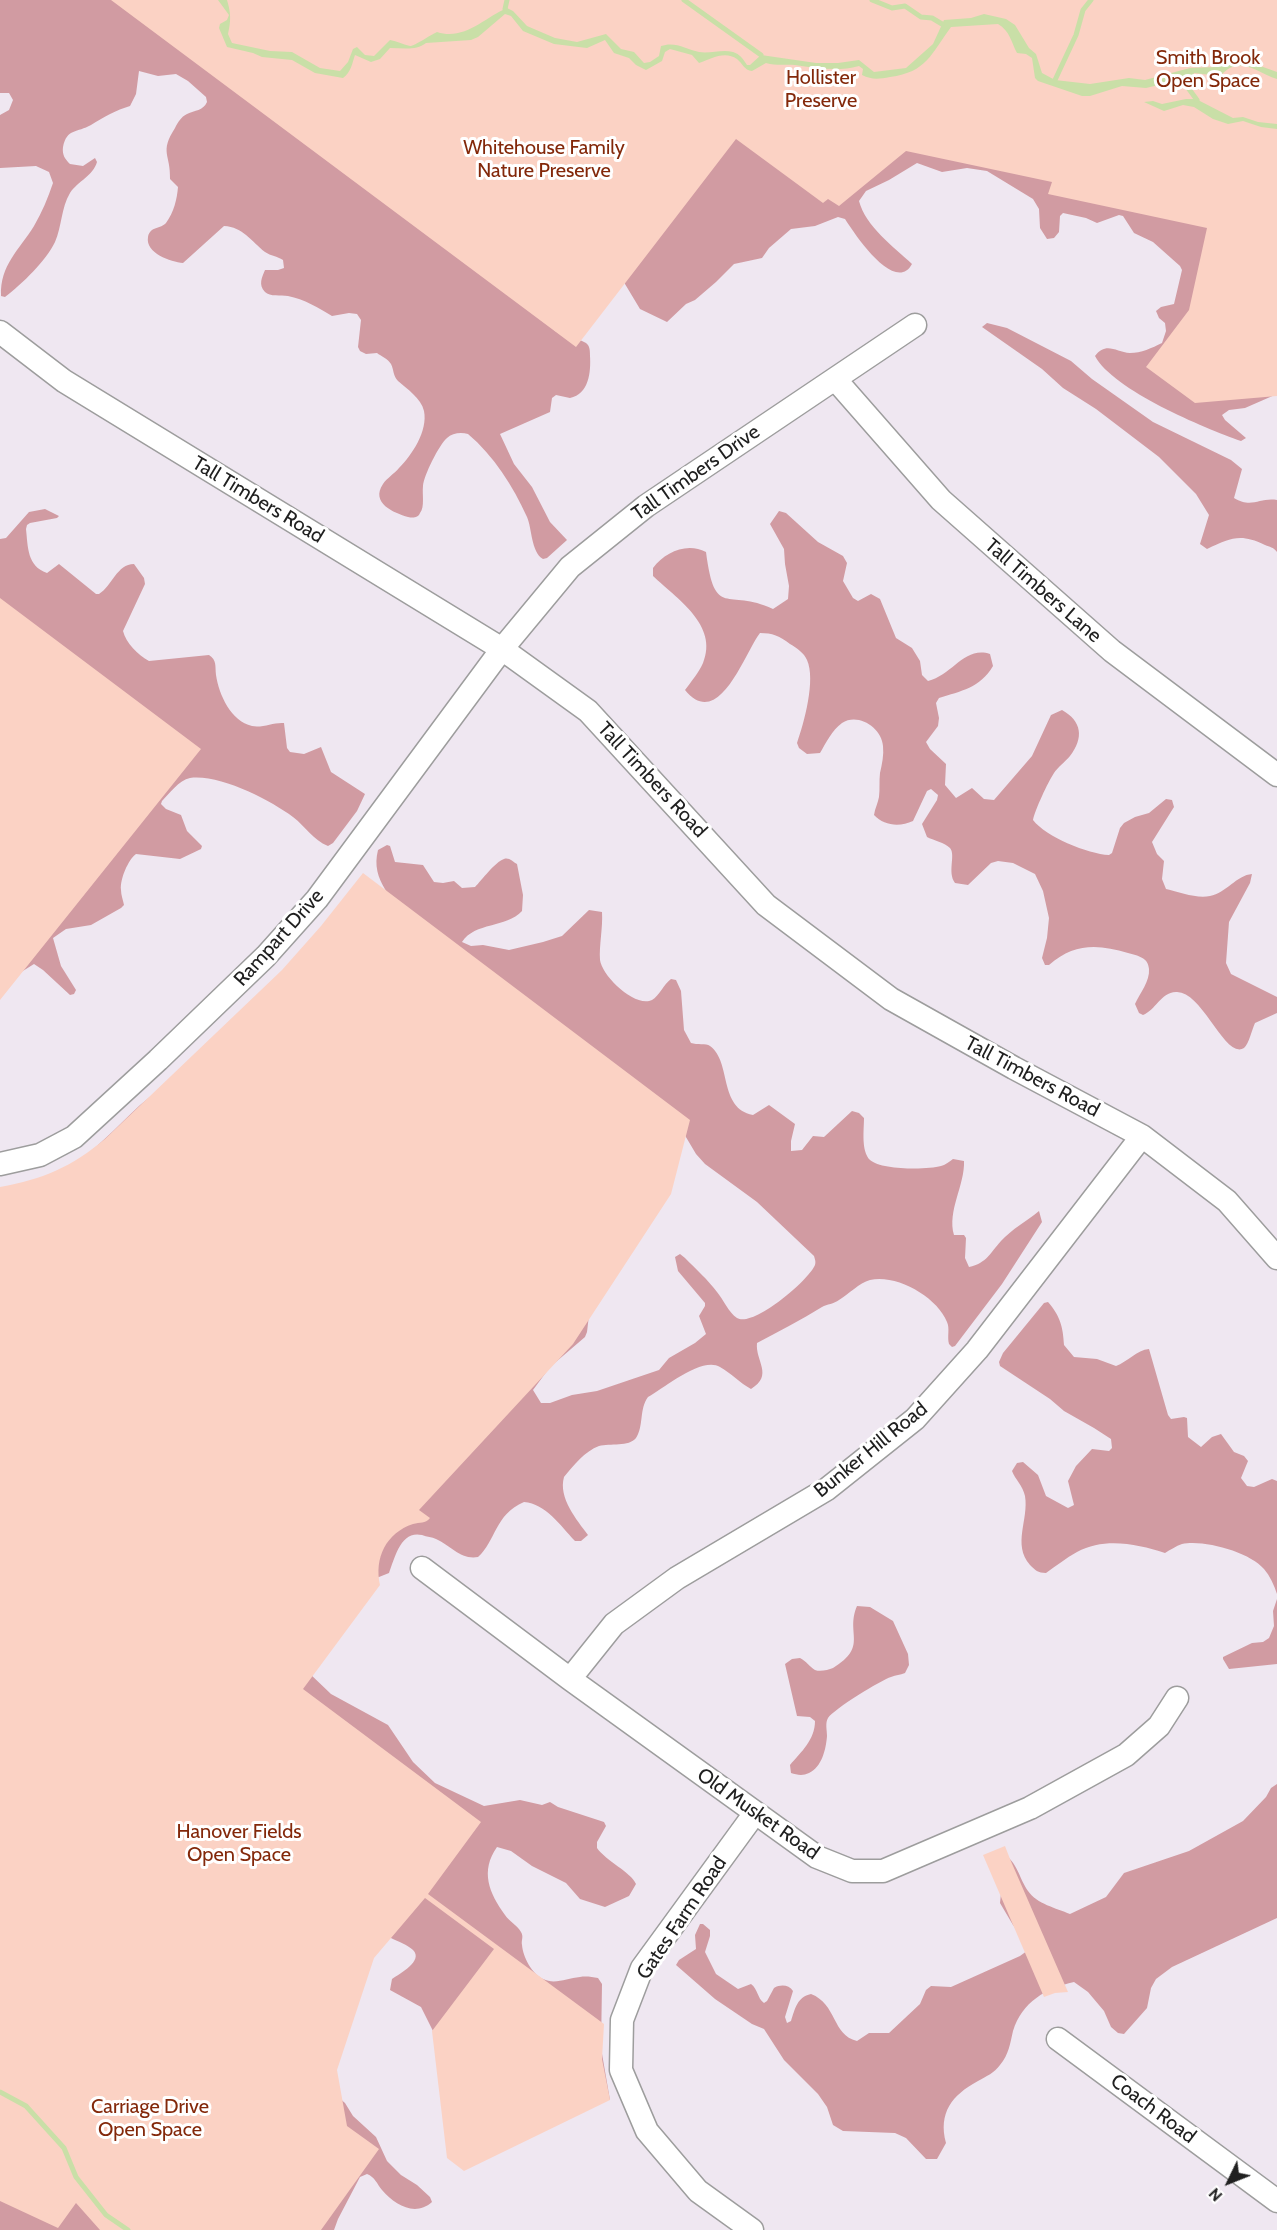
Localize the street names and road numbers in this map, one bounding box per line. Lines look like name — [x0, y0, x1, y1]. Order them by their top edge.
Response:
street label: Tall Timbers Drive — [627, 420, 765, 526]
street label: Tall Timbers Road — [188, 451, 328, 549]
street label: Tall Timbers Lane — [980, 534, 1106, 648]
street label: Tall Timbers Road — [592, 717, 712, 843]
street label: Rampart Drive — [229, 885, 329, 991]
street label: Tall Timbers Road — [961, 1031, 1103, 1123]
street label: Bunker Hill Road — [810, 1397, 932, 1503]
street label: Old Musket Road — [692, 1763, 824, 1865]
street label: Gates Farm Road — [632, 1852, 732, 1984]
street label: Coach Road — [1106, 2069, 1200, 2149]

